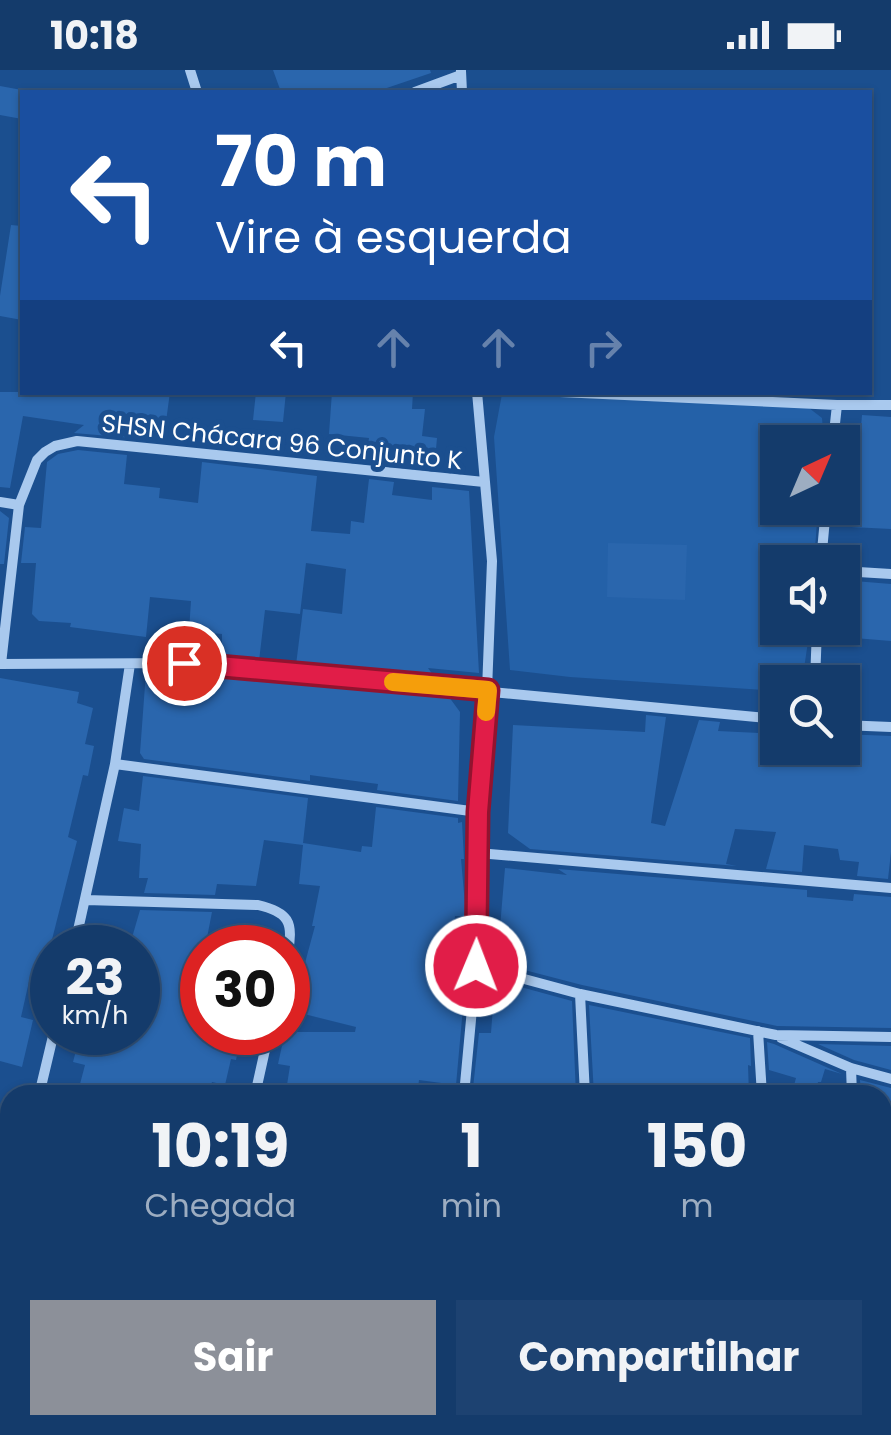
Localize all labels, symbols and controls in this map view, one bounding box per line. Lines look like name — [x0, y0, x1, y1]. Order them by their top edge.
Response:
text: 10:18 — [50, 9, 139, 62]
text: 70 m — [215, 112, 387, 211]
icon: left — [50, 130, 180, 260]
text: Vire à esquerda — [215, 206, 572, 269]
icon: left — [261, 320, 316, 375]
icon: ahead — [366, 320, 421, 375]
icon: ahead — [471, 320, 526, 375]
icon: right — [576, 320, 631, 375]
street label: SHSN Chácara 96 Conjunto K — [100, 406, 464, 478]
north arrow — [760, 425, 860, 525]
map controls — [760, 425, 860, 765]
button: sound — [760, 545, 860, 645]
pin — [142, 621, 227, 706]
icon: arrive — [157, 636, 212, 691]
button: search — [760, 665, 860, 765]
position arrow — [424, 914, 528, 1018]
speed limit sign: 30 — [180, 925, 310, 1055]
text: 23 — [66, 942, 124, 1013]
text: km/h — [62, 998, 128, 1033]
text: 10:19 — [151, 1104, 289, 1188]
text: 1 — [460, 1104, 483, 1188]
text: 150 — [647, 1104, 747, 1188]
text: Chegada — [145, 1183, 296, 1228]
text: min — [441, 1183, 502, 1228]
text: m — [681, 1183, 714, 1228]
button: Sair — [30, 1300, 436, 1415]
button: Compartilhar — [456, 1300, 862, 1415]

